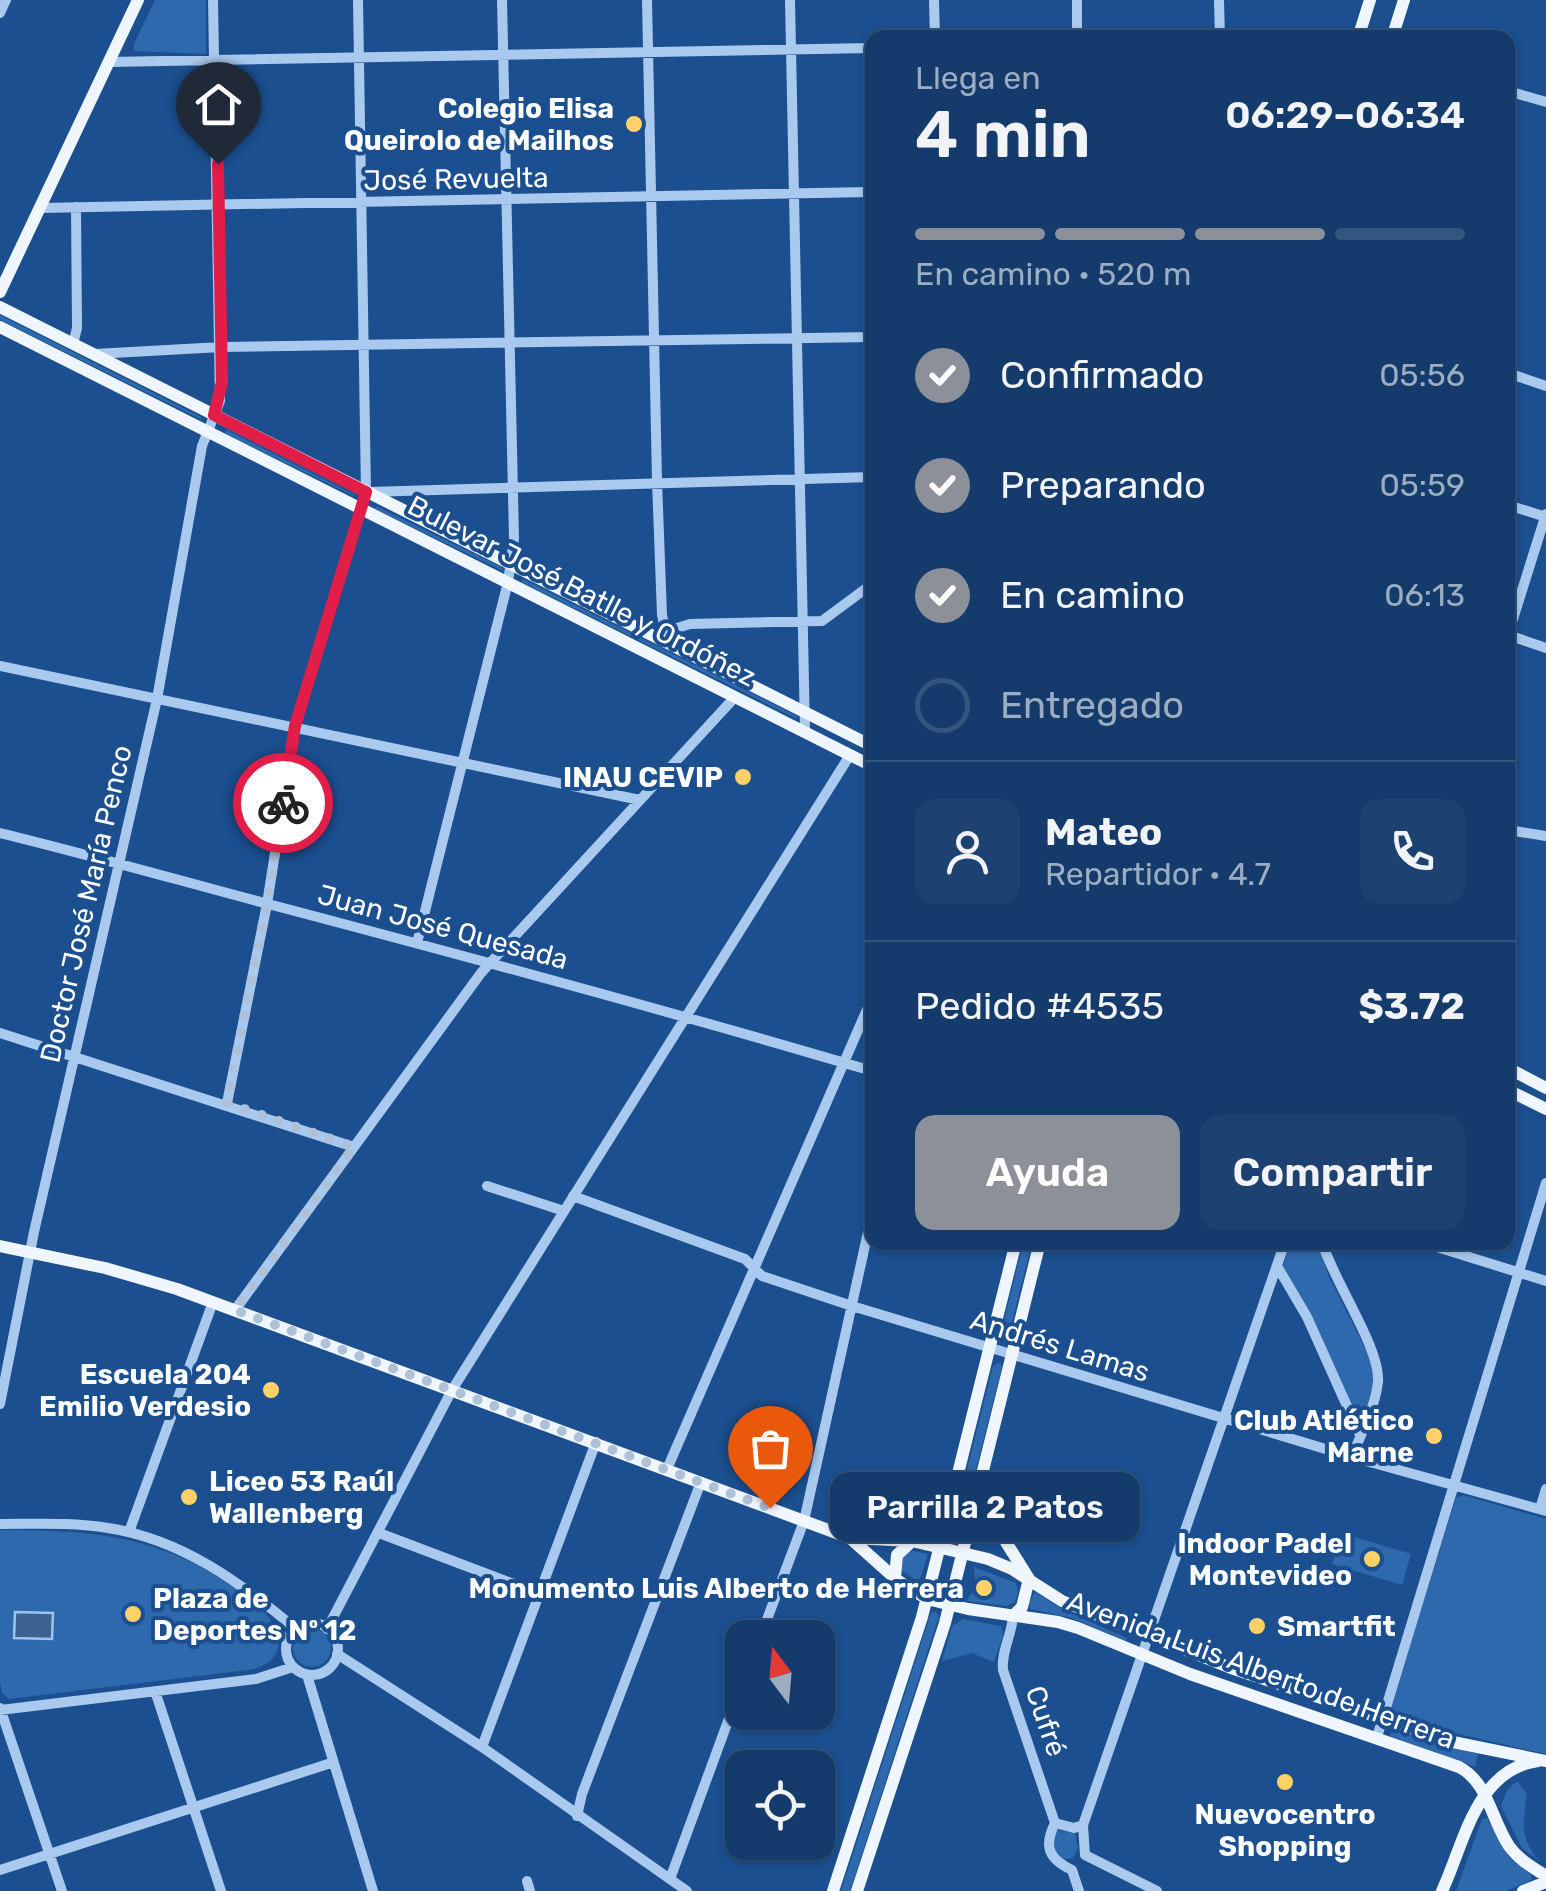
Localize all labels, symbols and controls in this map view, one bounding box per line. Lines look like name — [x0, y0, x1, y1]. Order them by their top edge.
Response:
text: Llega en — [915, 59, 1041, 97]
pin — [176, 62, 261, 165]
icon: home — [191, 77, 246, 132]
place label: Colegio Elisa Queirolo de Mailhos — [344, 92, 614, 157]
text: 06:29–06:34 — [1225, 92, 1465, 138]
text: 4 min — [915, 96, 1091, 173]
marker: Colegio Elisa Queirolo de Mailhos — [623, 113, 645, 135]
street label: José Revuelta — [363, 161, 549, 197]
text: En camino · 520 m — [915, 255, 1192, 293]
icon: check — [915, 348, 970, 403]
text: Confirmado — [1000, 352, 1204, 398]
text: 05:56 — [1379, 356, 1465, 394]
icon: check — [915, 458, 970, 513]
text: Preparando — [1000, 462, 1206, 508]
text: 05:59 — [1379, 466, 1465, 504]
street label: Bulevar José Batlle y Ordóñez — [402, 489, 762, 693]
icon: check — [915, 568, 970, 623]
text: En camino — [1000, 572, 1185, 618]
text: 06:13 — [1384, 576, 1465, 614]
text: Entregado — [1000, 682, 1184, 728]
street label: Doctor José María Penco — [33, 742, 139, 1066]
courier — [233, 753, 333, 853]
place label: INAU CEVIP — [563, 761, 723, 794]
marker: INAU CEVIP — [732, 766, 754, 788]
icon: bike — [256, 776, 311, 831]
button: person — [915, 799, 1020, 904]
button: phone — [1360, 799, 1465, 904]
text: Mateo — [1045, 809, 1162, 855]
text: Repartidor · 4.7 — [1045, 855, 1271, 893]
street label: Juan José Quesada — [314, 878, 572, 976]
text: Pedido #4535 — [915, 983, 1164, 1029]
text: $3.72 — [1358, 983, 1465, 1029]
button: Ayuda — [915, 1115, 1180, 1230]
button: Compartir — [1200, 1115, 1465, 1230]
street label: Andrés Lamas — [967, 1303, 1153, 1389]
place label: Escuela 204 Emilio Verdesio — [39, 1358, 251, 1423]
marker: Escuela 204 Emilio Verdesio — [260, 1379, 282, 1401]
place label: Club Atlético Marne — [1234, 1404, 1414, 1469]
pin — [728, 1406, 813, 1509]
icon: bag — [743, 1421, 798, 1476]
marker: Club Atlético Marne — [1423, 1425, 1445, 1447]
place label: Liceo 53 Raúl Wallenberg — [209, 1465, 394, 1530]
callout: Parrilla 2 Patos — [830, 1473, 1140, 1543]
marker: Liceo 53 Raúl Wallenberg — [178, 1486, 200, 1508]
text: Parrilla 2 Patos — [866, 1488, 1104, 1526]
place label: Indoor Padel Montevideo — [1177, 1527, 1352, 1592]
marker: Indoor Padel Montevideo — [1361, 1548, 1383, 1570]
place label: Monumento Luis Alberto de Herrera — [468, 1572, 964, 1605]
marker: Monumento Luis Alberto de Herrera — [973, 1577, 995, 1599]
place label: Plaza de Deportes Nº 12 — [153, 1582, 356, 1647]
street label: Avenida Luis Alberto de Herrera — [1062, 1584, 1460, 1756]
marker: Plaza de Deportes Nº 12 — [122, 1603, 144, 1625]
place label: Smartfit — [1277, 1610, 1396, 1643]
marker: Smartfit — [1246, 1615, 1268, 1637]
north arrow — [725, 1620, 835, 1730]
map controls — [725, 1620, 835, 1860]
street label: Cufré — [1019, 1681, 1073, 1761]
button: locate — [725, 1750, 835, 1860]
marker: Nuevocentro Shopping — [1274, 1771, 1296, 1793]
place label: Nuevocentro Shopping — [1194, 1798, 1376, 1863]

